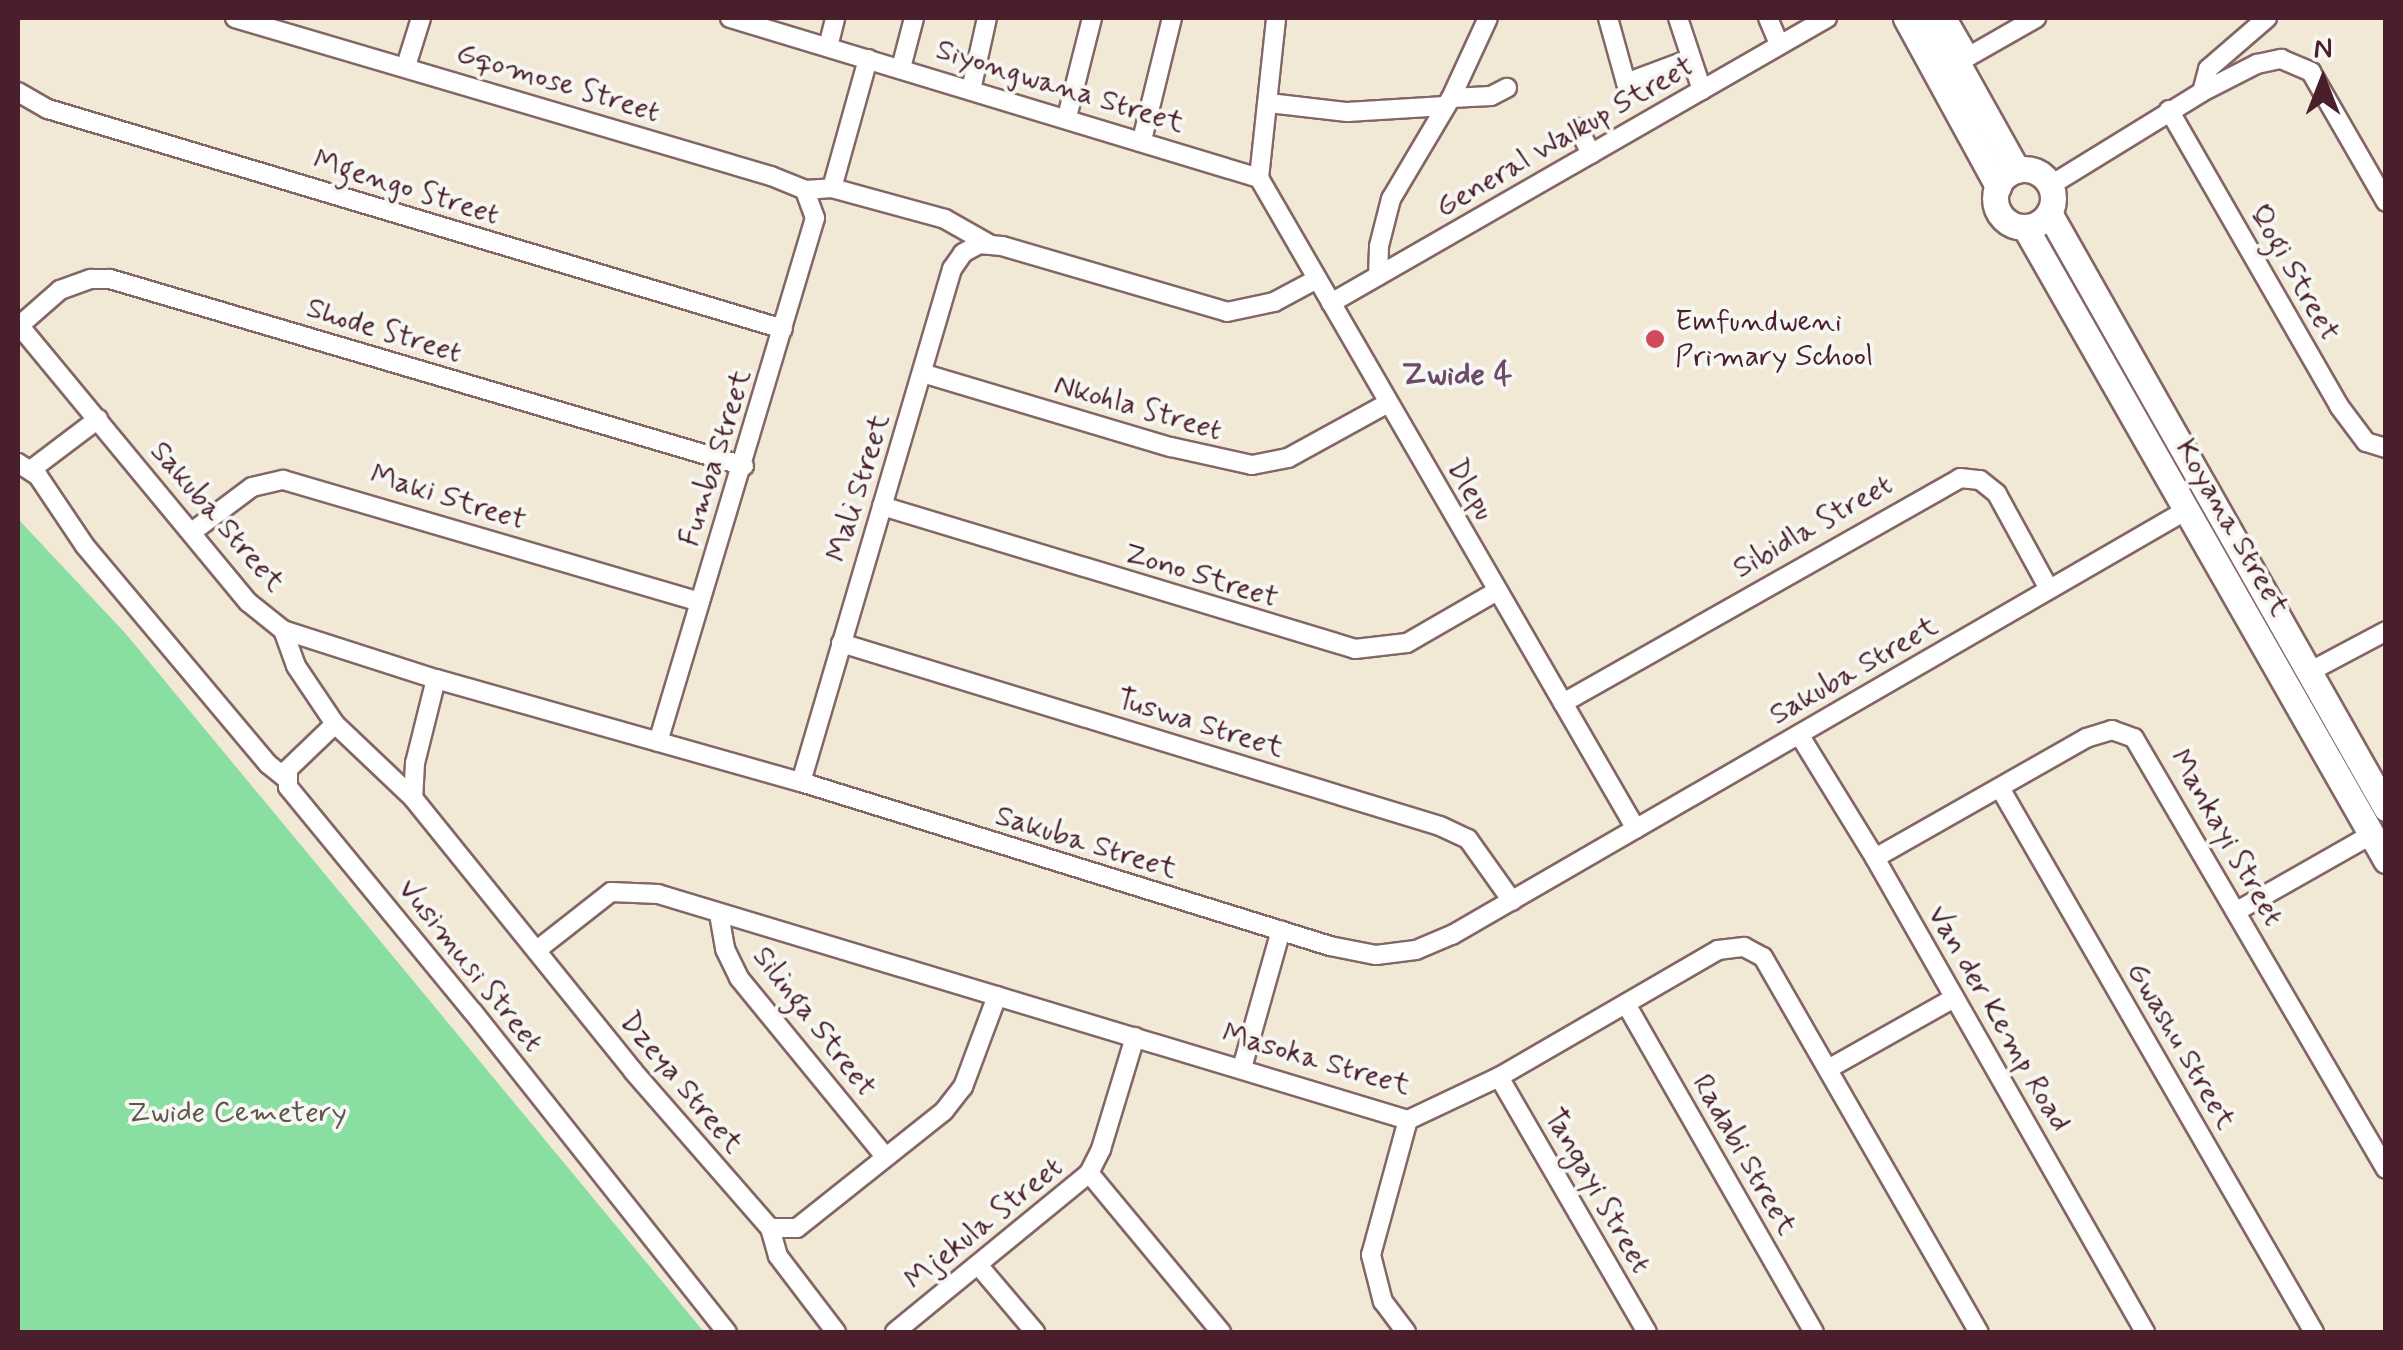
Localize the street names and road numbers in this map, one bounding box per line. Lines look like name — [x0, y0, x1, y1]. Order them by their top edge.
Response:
street label: Siyongwana Street — [931, 32, 1189, 142]
street label: Gqomose Street — [450, 34, 666, 132]
street label: General Walkup Street — [1429, 48, 1701, 226]
street label: Mgengo Street — [306, 142, 506, 234]
street label: Qogi Street — [2241, 199, 2347, 347]
street label: Shode Street — [300, 290, 468, 372]
street label: Fumba Street — [672, 365, 760, 551]
street label: Nkohla Street — [1048, 366, 1228, 450]
street label: Mali Street — [819, 409, 899, 567]
street label: Koyana Street — [2167, 433, 2297, 623]
street label: Sakuba Street — [142, 434, 292, 600]
street label: Dlepu — [1438, 453, 1502, 527]
street label: Maki Street — [366, 457, 530, 539]
street label: Sibidla Street — [1725, 466, 1901, 588]
street label: Zono Street — [1120, 536, 1282, 616]
street label: Sakuba Street — [1764, 608, 1944, 734]
street label: Tuswa Street — [1112, 682, 1288, 766]
street label: Mankayi Street — [2160, 741, 2292, 935]
street label: Sakuba Street — [991, 798, 1181, 888]
street label: Vusimusi Street — [388, 870, 552, 1062]
street label: Van der Kemp Road — [1919, 901, 2077, 1137]
street label: Silinga Street — [745, 940, 883, 1104]
street label: Gwashu Street — [2119, 956, 2243, 1136]
street label: Dzeya Street — [611, 1005, 751, 1161]
street label: Masoka Street — [1218, 1016, 1414, 1104]
street label: Radabi Street — [1683, 1068, 1805, 1242]
street label: Tangayi Street — [1534, 1100, 1660, 1282]
street label: Mjekula Street — [896, 1148, 1072, 1300]

